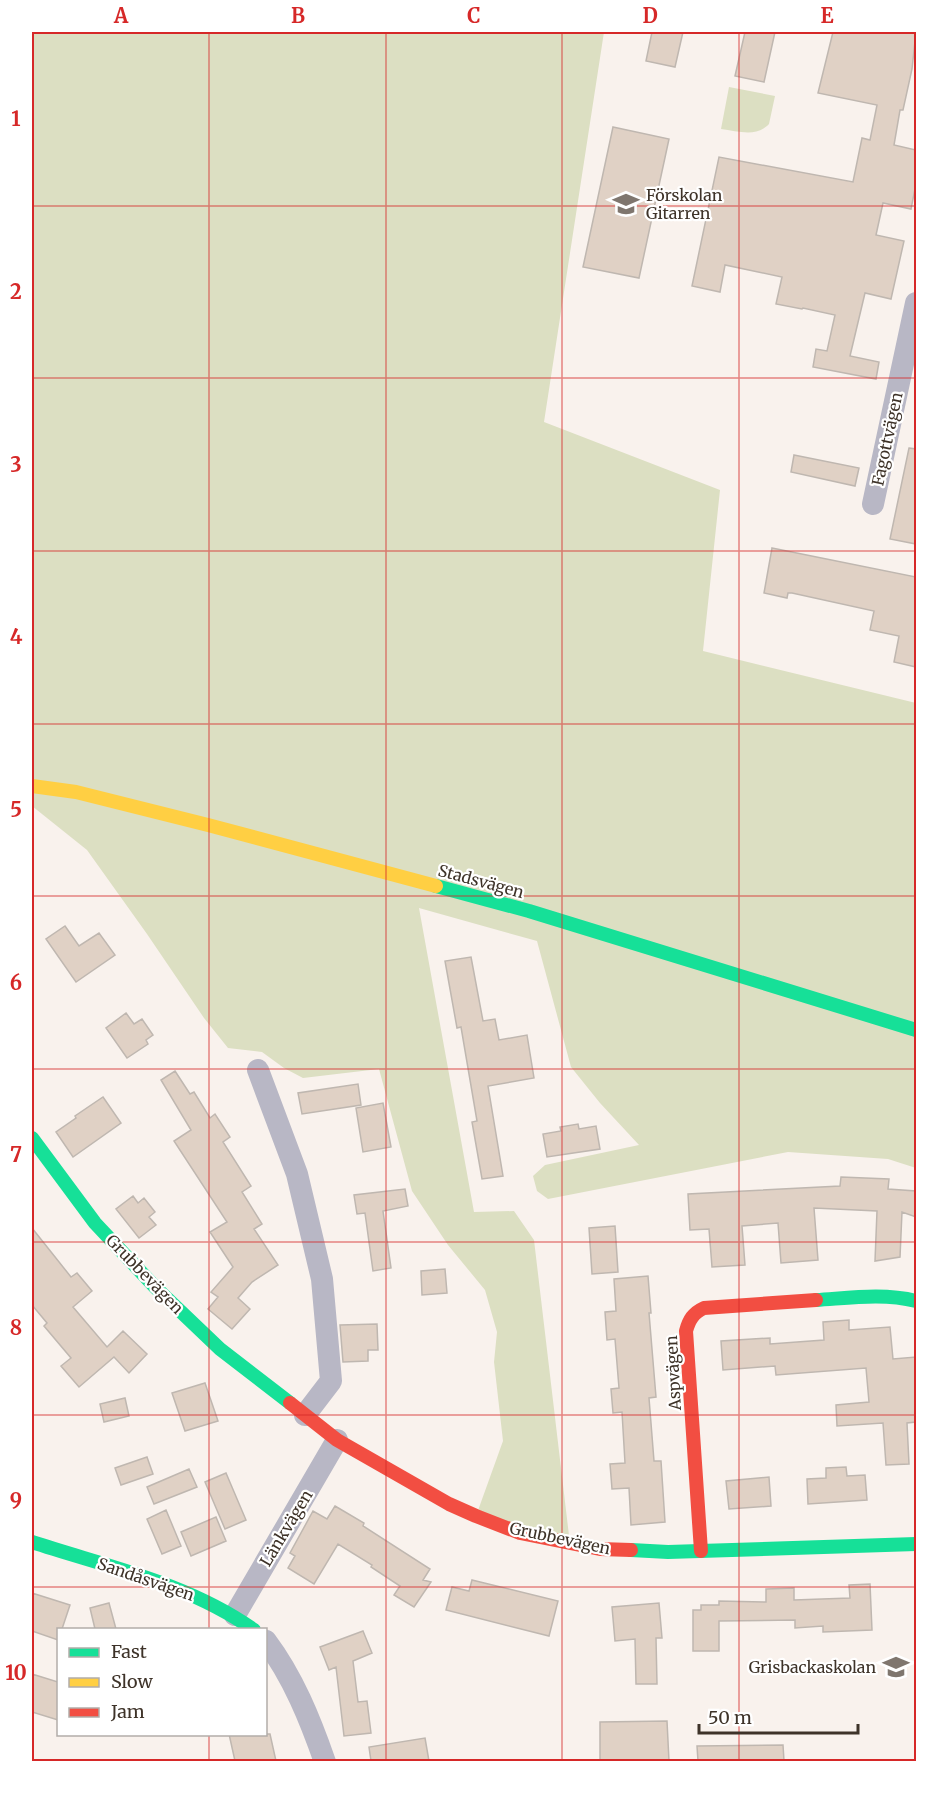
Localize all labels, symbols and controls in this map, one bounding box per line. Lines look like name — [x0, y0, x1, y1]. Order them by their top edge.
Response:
text: A — [113, 3, 129, 28]
text: B — [291, 3, 305, 28]
text: C — [467, 3, 481, 28]
text: D — [642, 3, 658, 28]
text: E — [820, 3, 834, 28]
text: 1 — [11, 106, 21, 131]
place label: Förskolan Gitarren — [646, 185, 723, 223]
school or university icon: Förskolan Gitarren — [611, 189, 641, 219]
text: 2 — [10, 279, 22, 304]
street label: Fagottvägen — [867, 390, 907, 488]
text: 3 — [10, 452, 22, 477]
text: 4 — [10, 624, 23, 649]
text: 5 — [10, 797, 22, 822]
street label: Stadsvägen — [436, 860, 526, 902]
text: 6 — [10, 970, 22, 995]
text: 7 — [10, 1142, 22, 1167]
street label: Grubbevägen — [102, 1230, 188, 1318]
text: 8 — [10, 1315, 22, 1340]
street label: Aspvägen — [661, 1335, 685, 1412]
street label: Länkvägen — [255, 1486, 317, 1570]
text: 9 — [10, 1488, 22, 1513]
street label: Grubbevägen — [508, 1518, 613, 1559]
street label: Sandåsvägen — [95, 1553, 197, 1605]
legend — [57, 1628, 267, 1736]
text: Fast — [111, 1640, 147, 1663]
school or university icon: Grisbackaskolan — [881, 1652, 911, 1682]
place label: Grisbackaskolan — [749, 1657, 876, 1677]
text: 10 — [5, 1660, 27, 1685]
text: Slow — [111, 1670, 154, 1693]
scale bar — [699, 1697, 858, 1735]
text: Jam — [110, 1700, 145, 1723]
text: 50 m — [708, 1706, 752, 1729]

